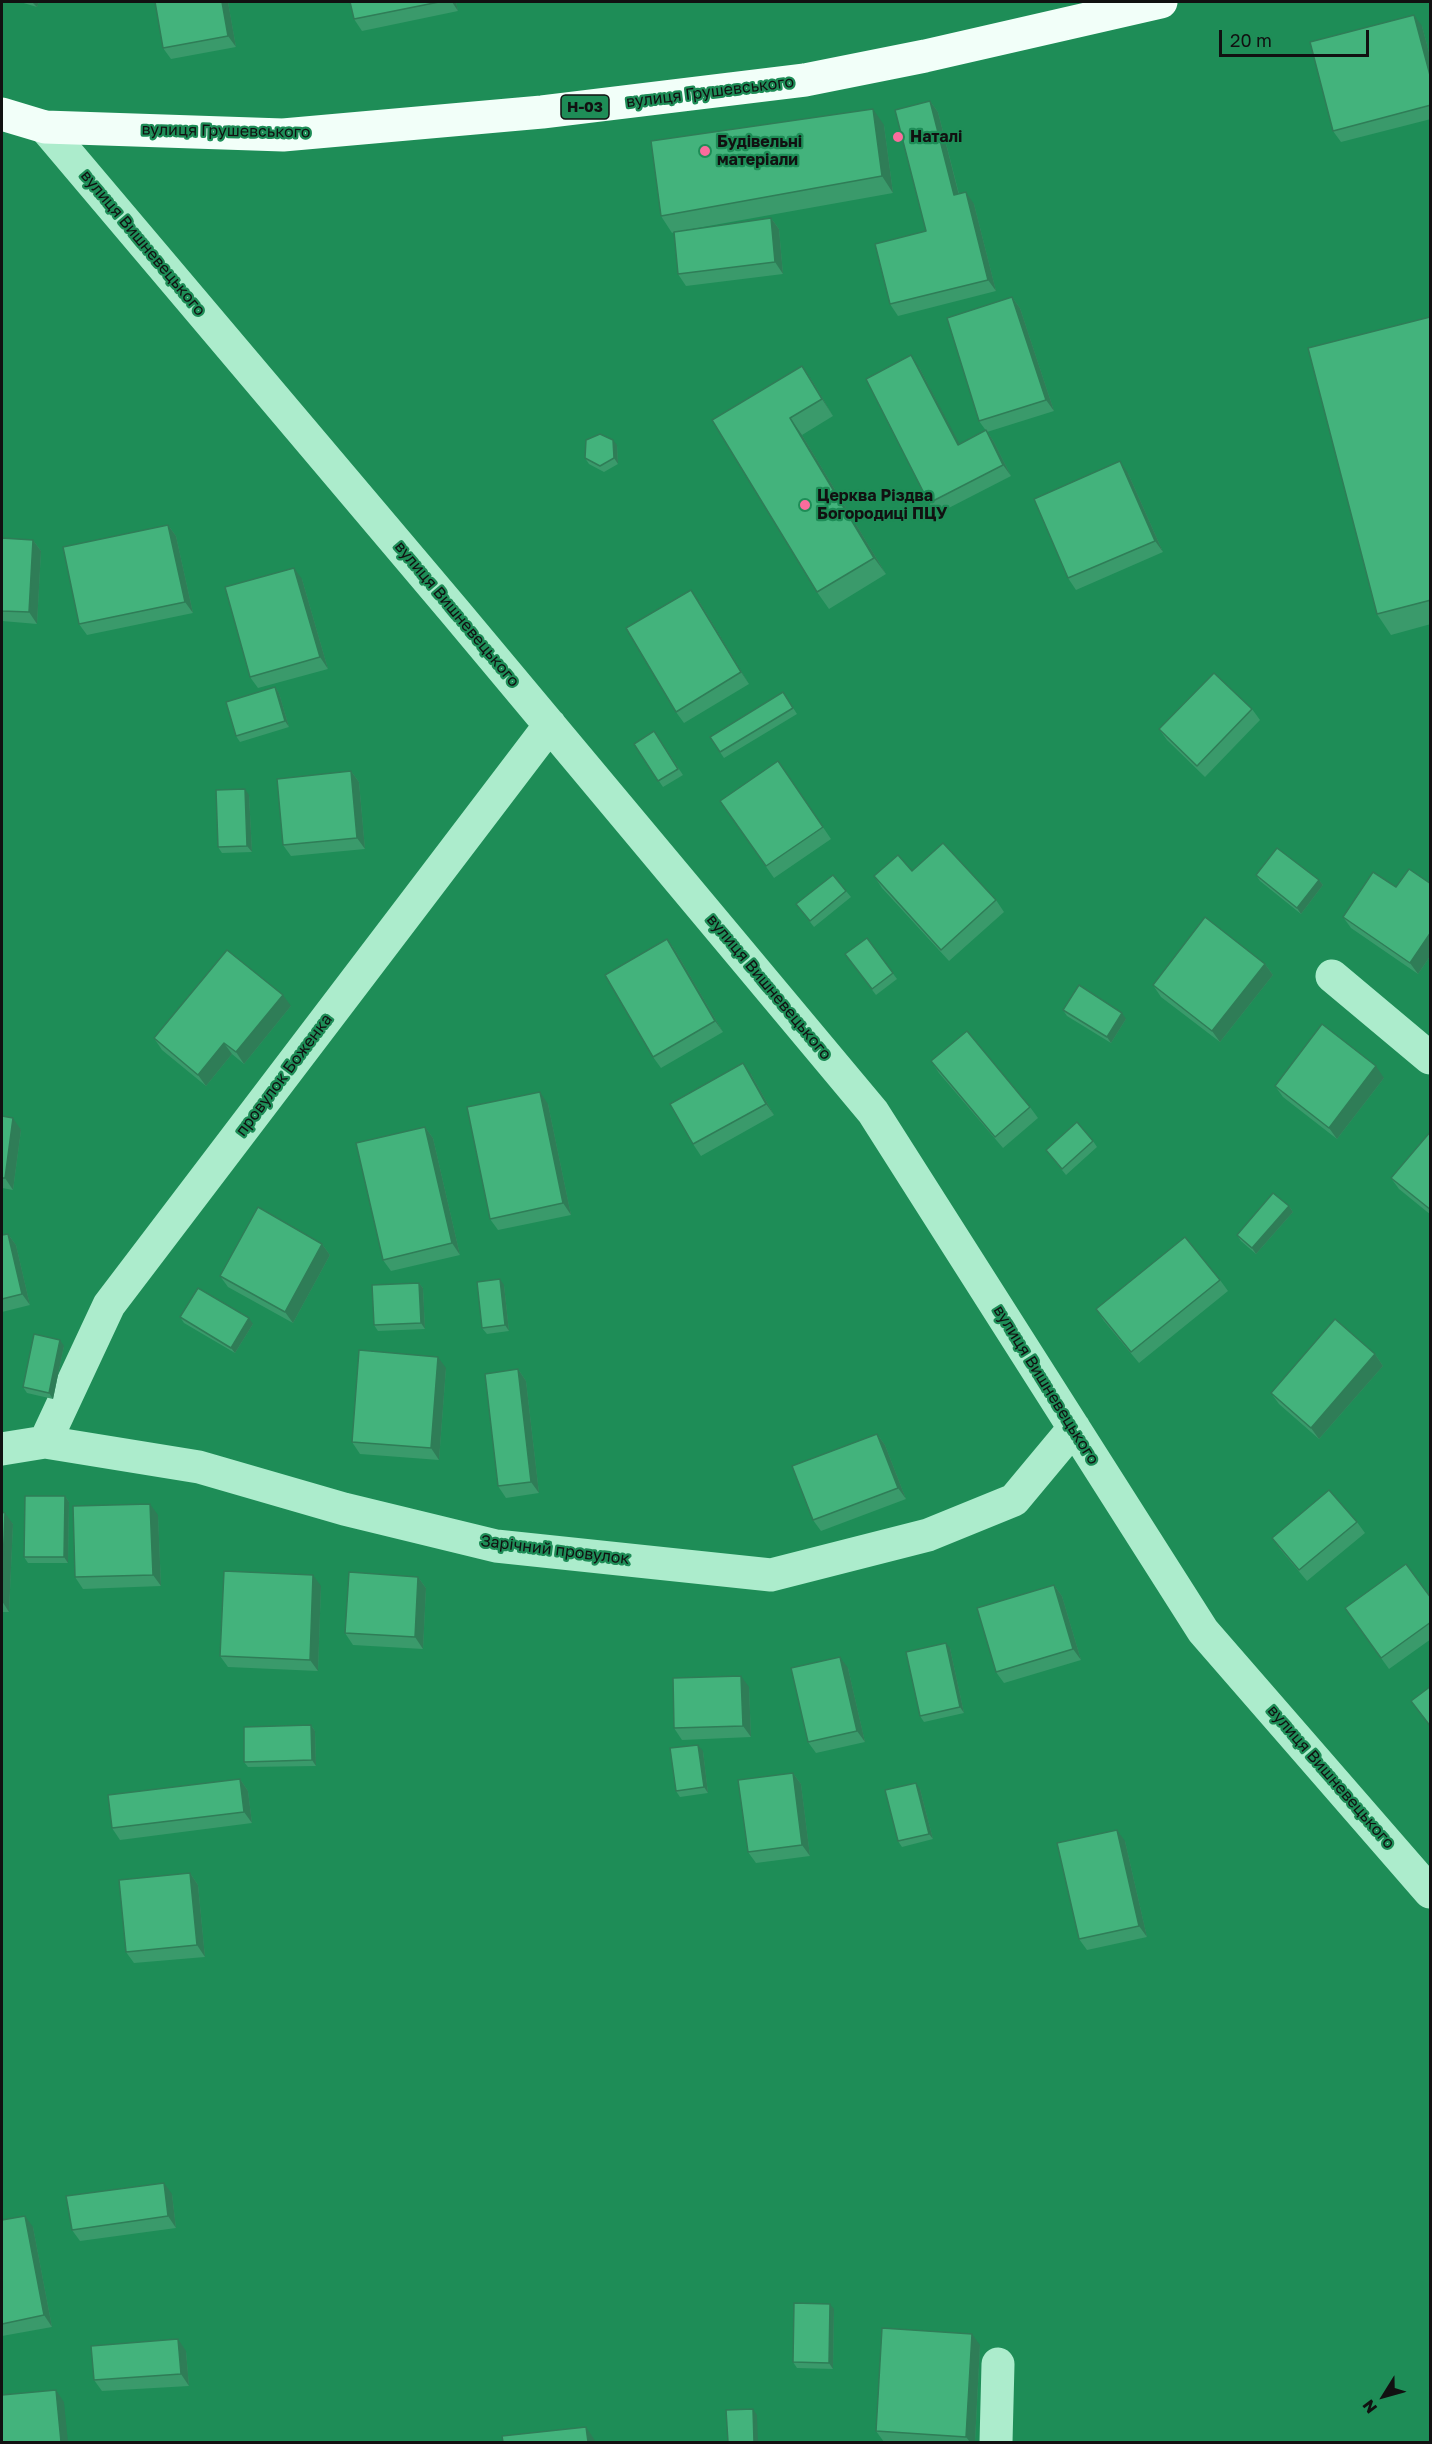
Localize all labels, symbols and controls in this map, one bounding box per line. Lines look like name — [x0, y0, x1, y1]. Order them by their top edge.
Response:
scale bar — [1222, 18, 1372, 56]
text: 20 m — [1230, 29, 1272, 51]
street label: вулиця Грушевського — [625, 72, 795, 112]
road number: Н-03 — [561, 95, 609, 119]
street label: вулиця Грушевського — [141, 120, 311, 142]
place label: Наталі — [910, 127, 962, 147]
marker: Наталі — [891, 130, 905, 144]
place label: Будівельні матеріали — [717, 132, 802, 170]
marker: Будівельні матеріали — [698, 144, 712, 158]
street label: вулиця Вишневецького — [76, 166, 210, 320]
place label: Церква Різдва Богородиці ПЦУ — [817, 486, 947, 524]
marker: Церква Різдва Богородиці ПЦУ — [798, 498, 812, 512]
street label: вулиця Вишневецького — [390, 537, 524, 691]
street label: вулиця Вишневецького — [702, 910, 836, 1064]
street label: провулок Боженка — [232, 1010, 336, 1140]
street label: вулиця Вишневецького — [989, 1302, 1103, 1468]
street label: Зарічний провулок — [479, 1531, 631, 1569]
street label: вулиця Вишневецького — [1263, 1701, 1399, 1853]
north arrow — [1354, 2366, 1414, 2426]
text: N — [1358, 2396, 1381, 2418]

